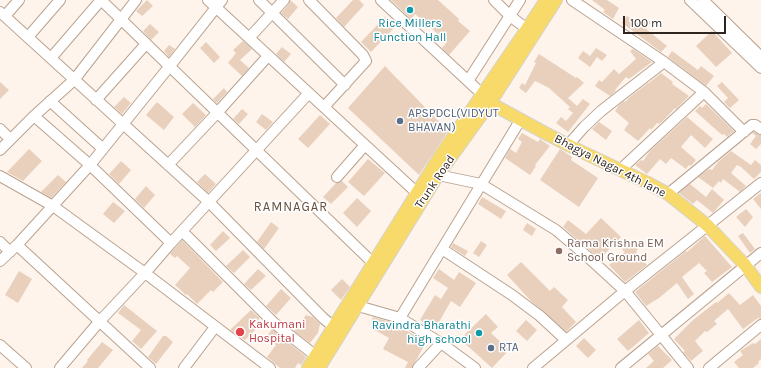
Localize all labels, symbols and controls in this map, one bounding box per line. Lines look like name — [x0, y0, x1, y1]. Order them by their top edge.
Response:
marker: Rice Millers Function Hall — [405, 5, 415, 15]
scale bar — [625, 8, 728, 34]
text: 100 m — [630, 16, 662, 30]
place label: Rice Millers Function Hall — [374, 17, 446, 45]
place label: APSPDCL(VIDYUT BHAVAN) — [408, 107, 499, 135]
marker: APSPDCL(VIDYUT BHAVAN) — [395, 116, 405, 126]
street label: Bhagya Nagar 4th lane — [552, 132, 668, 200]
street label: Trunk Road — [412, 153, 458, 211]
district label: RAMNAGAR — [254, 199, 328, 215]
place label: Rama Krishna EM School Ground — [567, 237, 664, 265]
marker: Rama Krishna EM School Ground — [554, 246, 564, 256]
place label: Kakumani Hospital — [249, 318, 306, 346]
place label: Ravindra Bharathi high school — [372, 319, 471, 347]
marker: Kakumani Hospital — [234, 326, 246, 338]
marker: Ravindra Bharathi high school — [474, 328, 484, 338]
place label: RTA — [499, 341, 519, 355]
marker: RTA — [486, 343, 496, 353]

